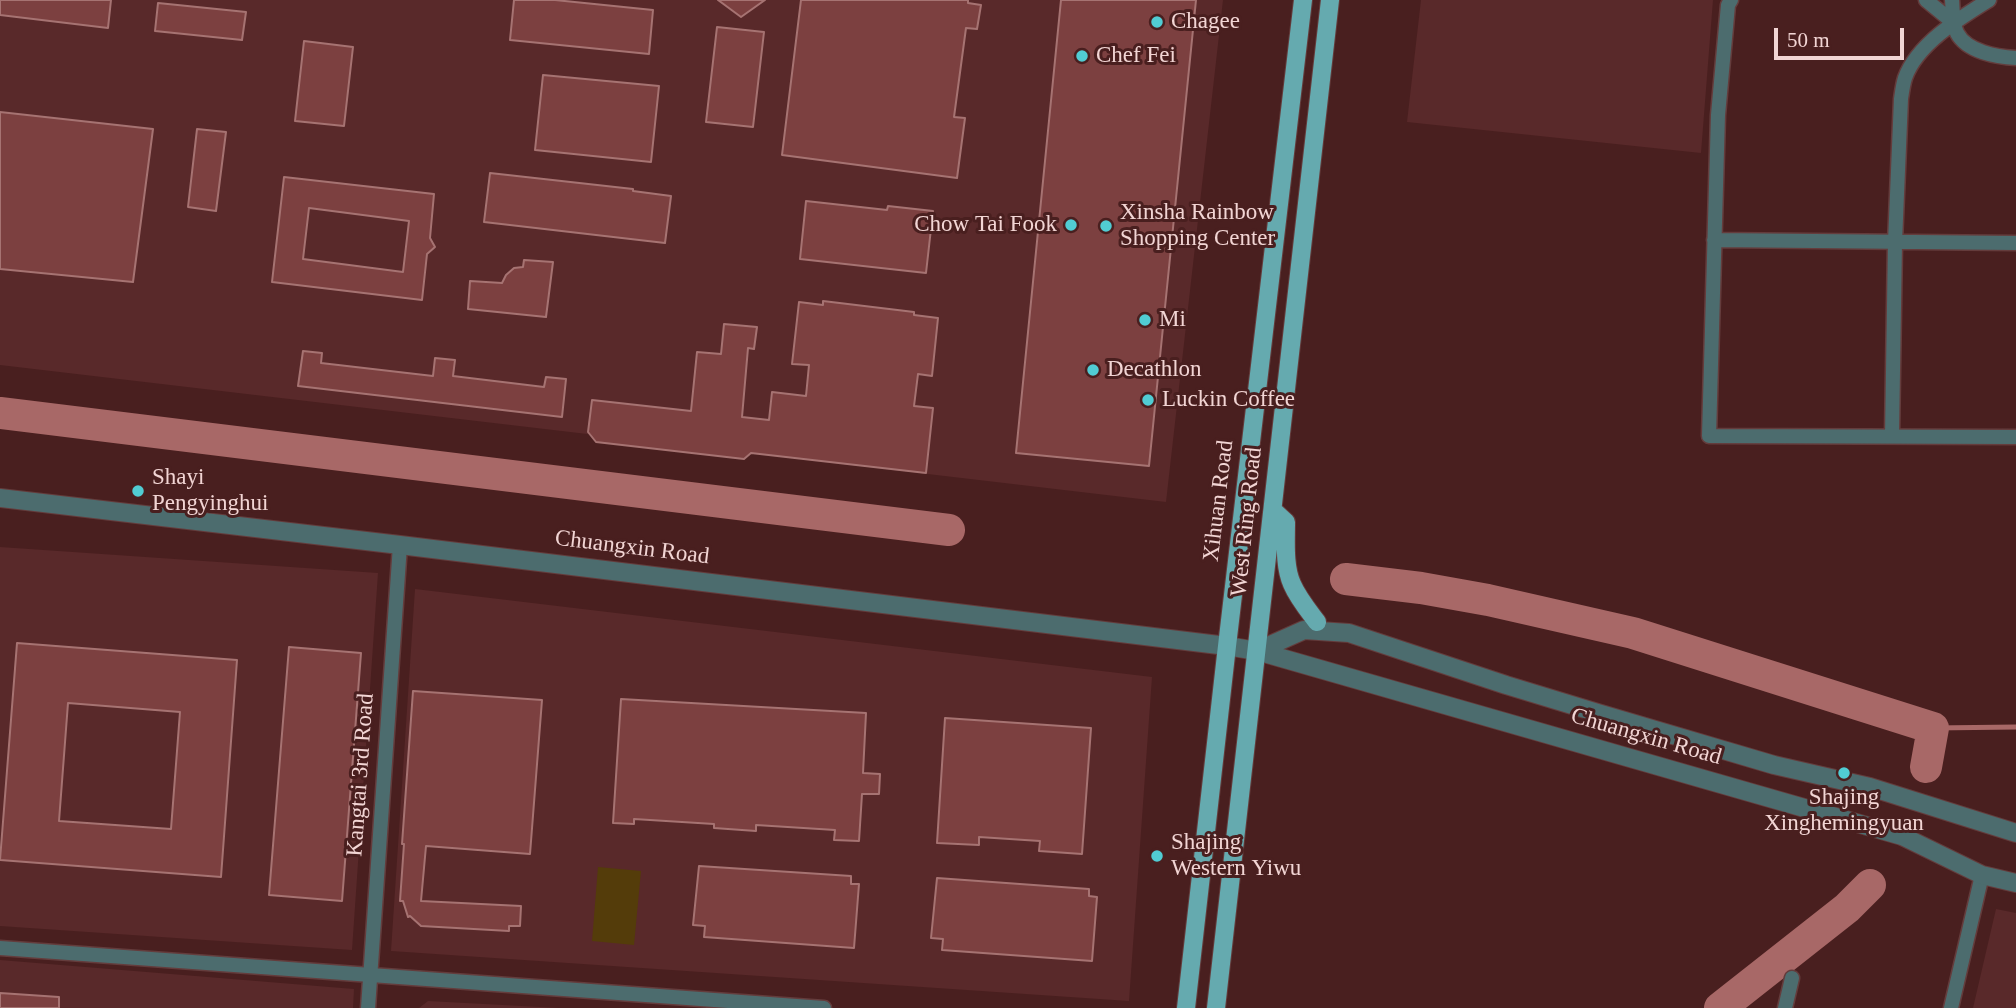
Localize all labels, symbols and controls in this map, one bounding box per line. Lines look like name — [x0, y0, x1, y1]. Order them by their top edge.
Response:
place label: Chagee — [1171, 8, 1251, 36]
marker: Chagee — [1149, 14, 1165, 30]
scale bar — [1778, 14, 1908, 58]
text: 50 m — [1787, 28, 1830, 52]
place label: Chef Fei — [1096, 42, 1181, 70]
marker: Chef Fei — [1074, 48, 1090, 64]
place label: Xinsha Rainbow Shopping Center — [1120, 199, 1300, 253]
place label: Chow Tai Fook — [902, 211, 1057, 239]
marker: Chow Tai Fook — [1063, 217, 1079, 233]
marker: Xinsha Rainbow Shopping Center — [1098, 218, 1114, 234]
place label: Mi — [1159, 306, 1184, 334]
marker: Mi — [1137, 312, 1153, 328]
place label: Decathlon — [1107, 356, 1217, 384]
marker: Decathlon — [1085, 362, 1101, 378]
place label: Luckin Coffee — [1162, 386, 1307, 414]
marker: Luckin Coffee — [1140, 392, 1156, 408]
street label: Xihuan Road — [1197, 433, 1241, 569]
street label: West Ring Road — [1225, 439, 1269, 605]
place label: Shayi Pengyinghui — [152, 464, 285, 518]
marker: Shayi Pengyinghui — [130, 483, 146, 499]
street label: Chuangxin Road — [544, 524, 720, 572]
street label: Kangtai 3rd Road — [341, 683, 381, 867]
street label: Chuangxin Road — [1558, 700, 1734, 774]
marker: Shajing Xinghemingyuan — [1836, 765, 1852, 781]
place label: Shajing Xinghemingyuan — [1753, 784, 1935, 838]
place label: Shajing Western Yiwu — [1171, 829, 1314, 883]
marker: Shajing Western Yiwu — [1149, 848, 1165, 864]

